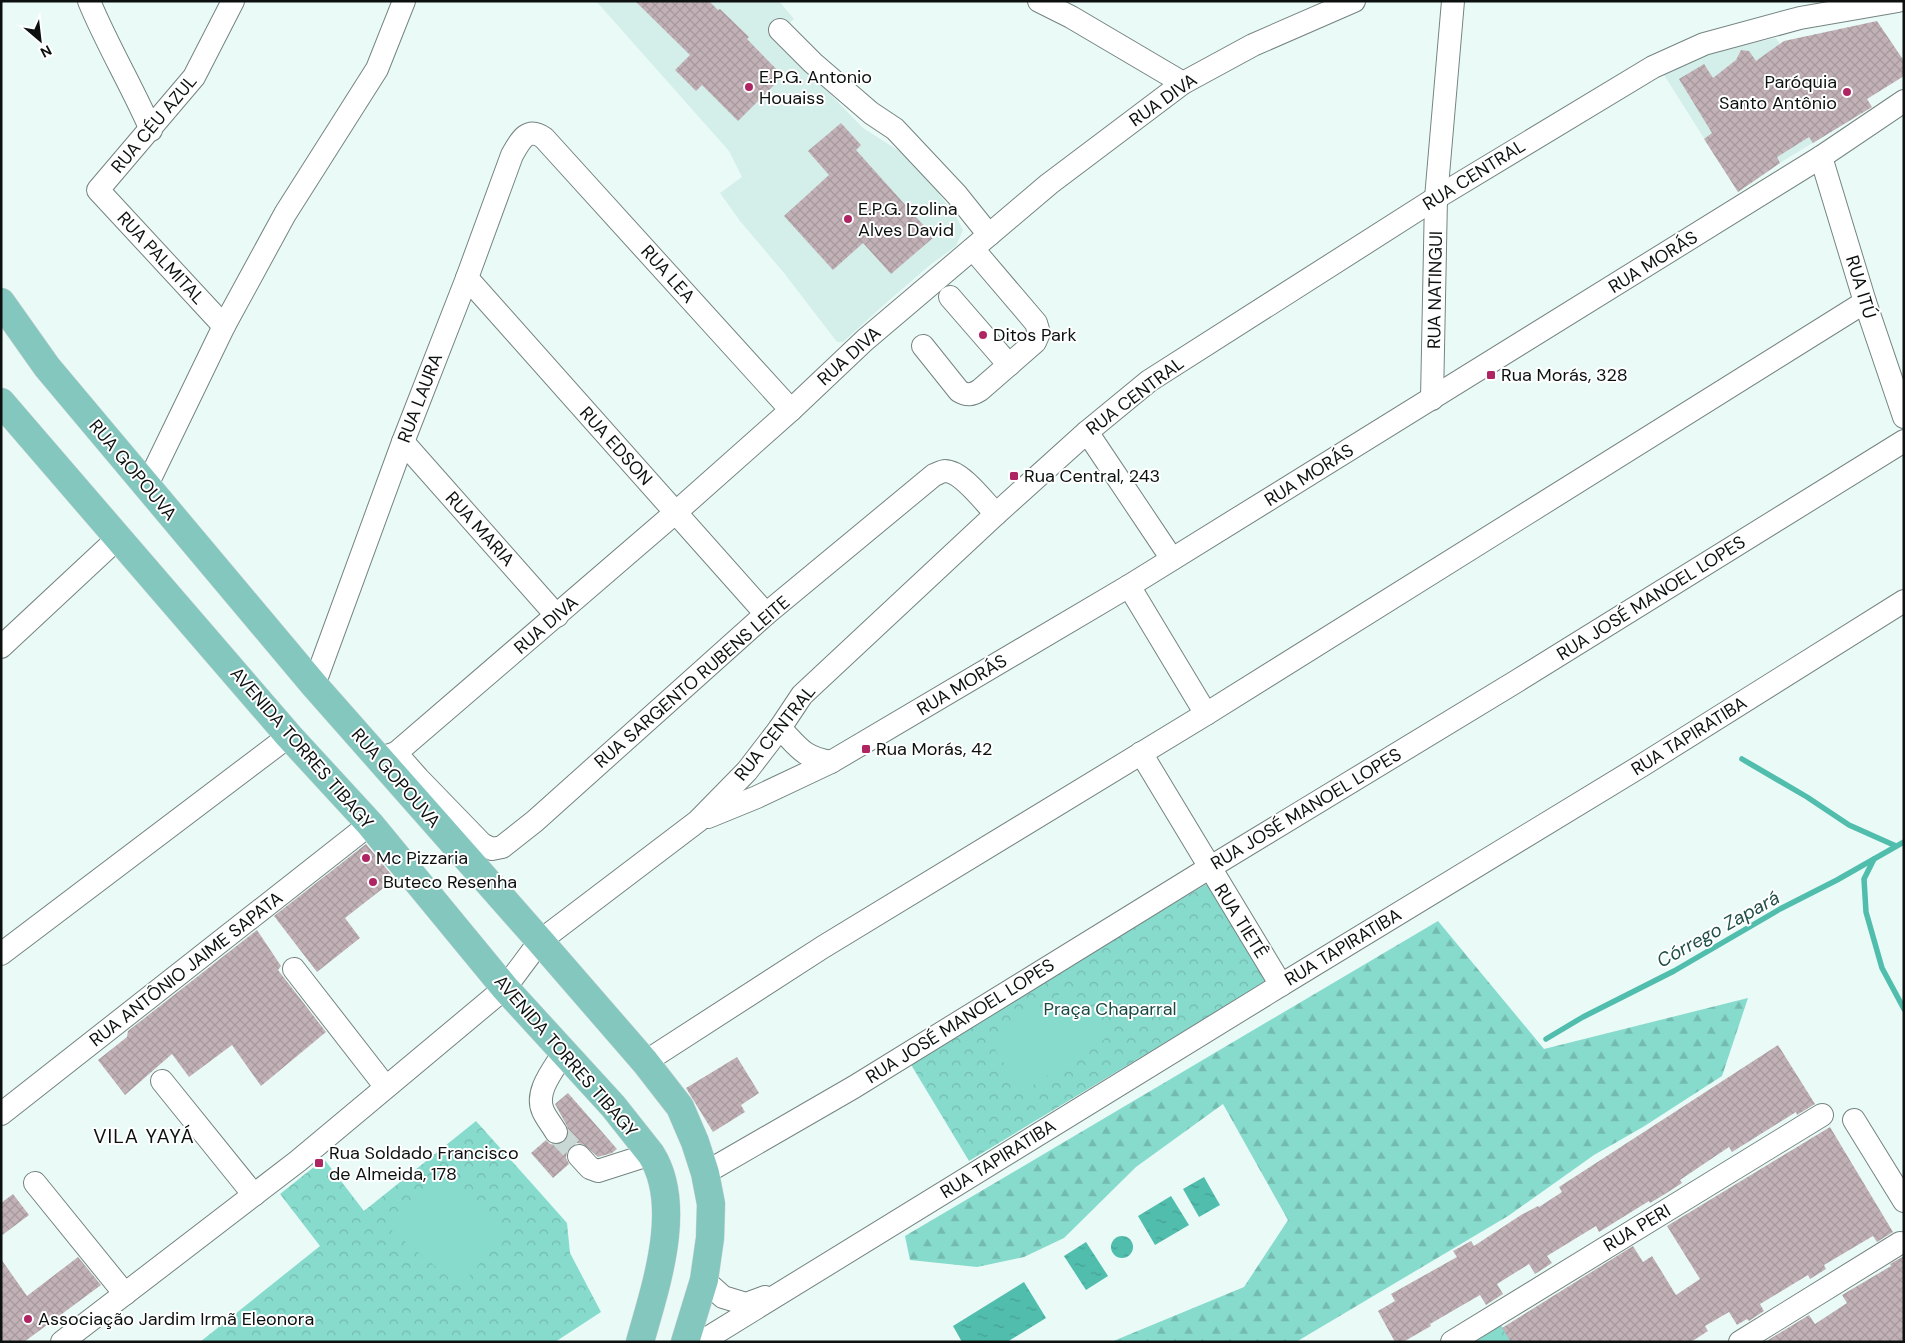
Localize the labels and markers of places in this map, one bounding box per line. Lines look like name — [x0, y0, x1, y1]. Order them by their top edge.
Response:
place label: E.P.G. Antonio Houaiss — [759, 65, 872, 110]
place label: Paróquia Santo Antônio — [1719, 70, 1837, 115]
marker: E.P.G. Antonio Houaiss — [743, 81, 755, 93]
marker: Paróquia Santo Antônio — [1841, 86, 1853, 98]
place label: E.P.G. Izolina Alves David — [858, 197, 958, 242]
marker: E.P.G. Izolina Alves David — [842, 213, 854, 225]
place label: Ditos Park — [993, 323, 1077, 347]
marker: Ditos Park — [977, 329, 989, 341]
place label: Rua Morás, 328 — [1501, 363, 1628, 387]
marker: Rua Morás, 328 — [1485, 369, 1497, 381]
place label: Rua Central, 243 — [1024, 464, 1160, 488]
marker: Rua Central, 243 — [1008, 470, 1020, 482]
place label: Rua Morás, 42 — [876, 737, 992, 761]
marker: Rua Morás, 42 — [860, 743, 872, 755]
place label: Mc Pizzaria — [376, 846, 468, 870]
marker: Mc Pizzaria — [360, 852, 372, 864]
place label: Buteco Resenha — [383, 870, 517, 894]
marker: Buteco Resenha — [367, 876, 379, 888]
place label: Rua Soldado Francisco de Almeida, 178 — [329, 1141, 519, 1186]
marker: Rua Soldado Francisco de Almeida, 178 — [313, 1157, 325, 1169]
place label: Associação Jardim Irmã Eleonora — [38, 1307, 314, 1331]
marker: Associação Jardim Irmã Eleonora — [22, 1313, 34, 1325]

